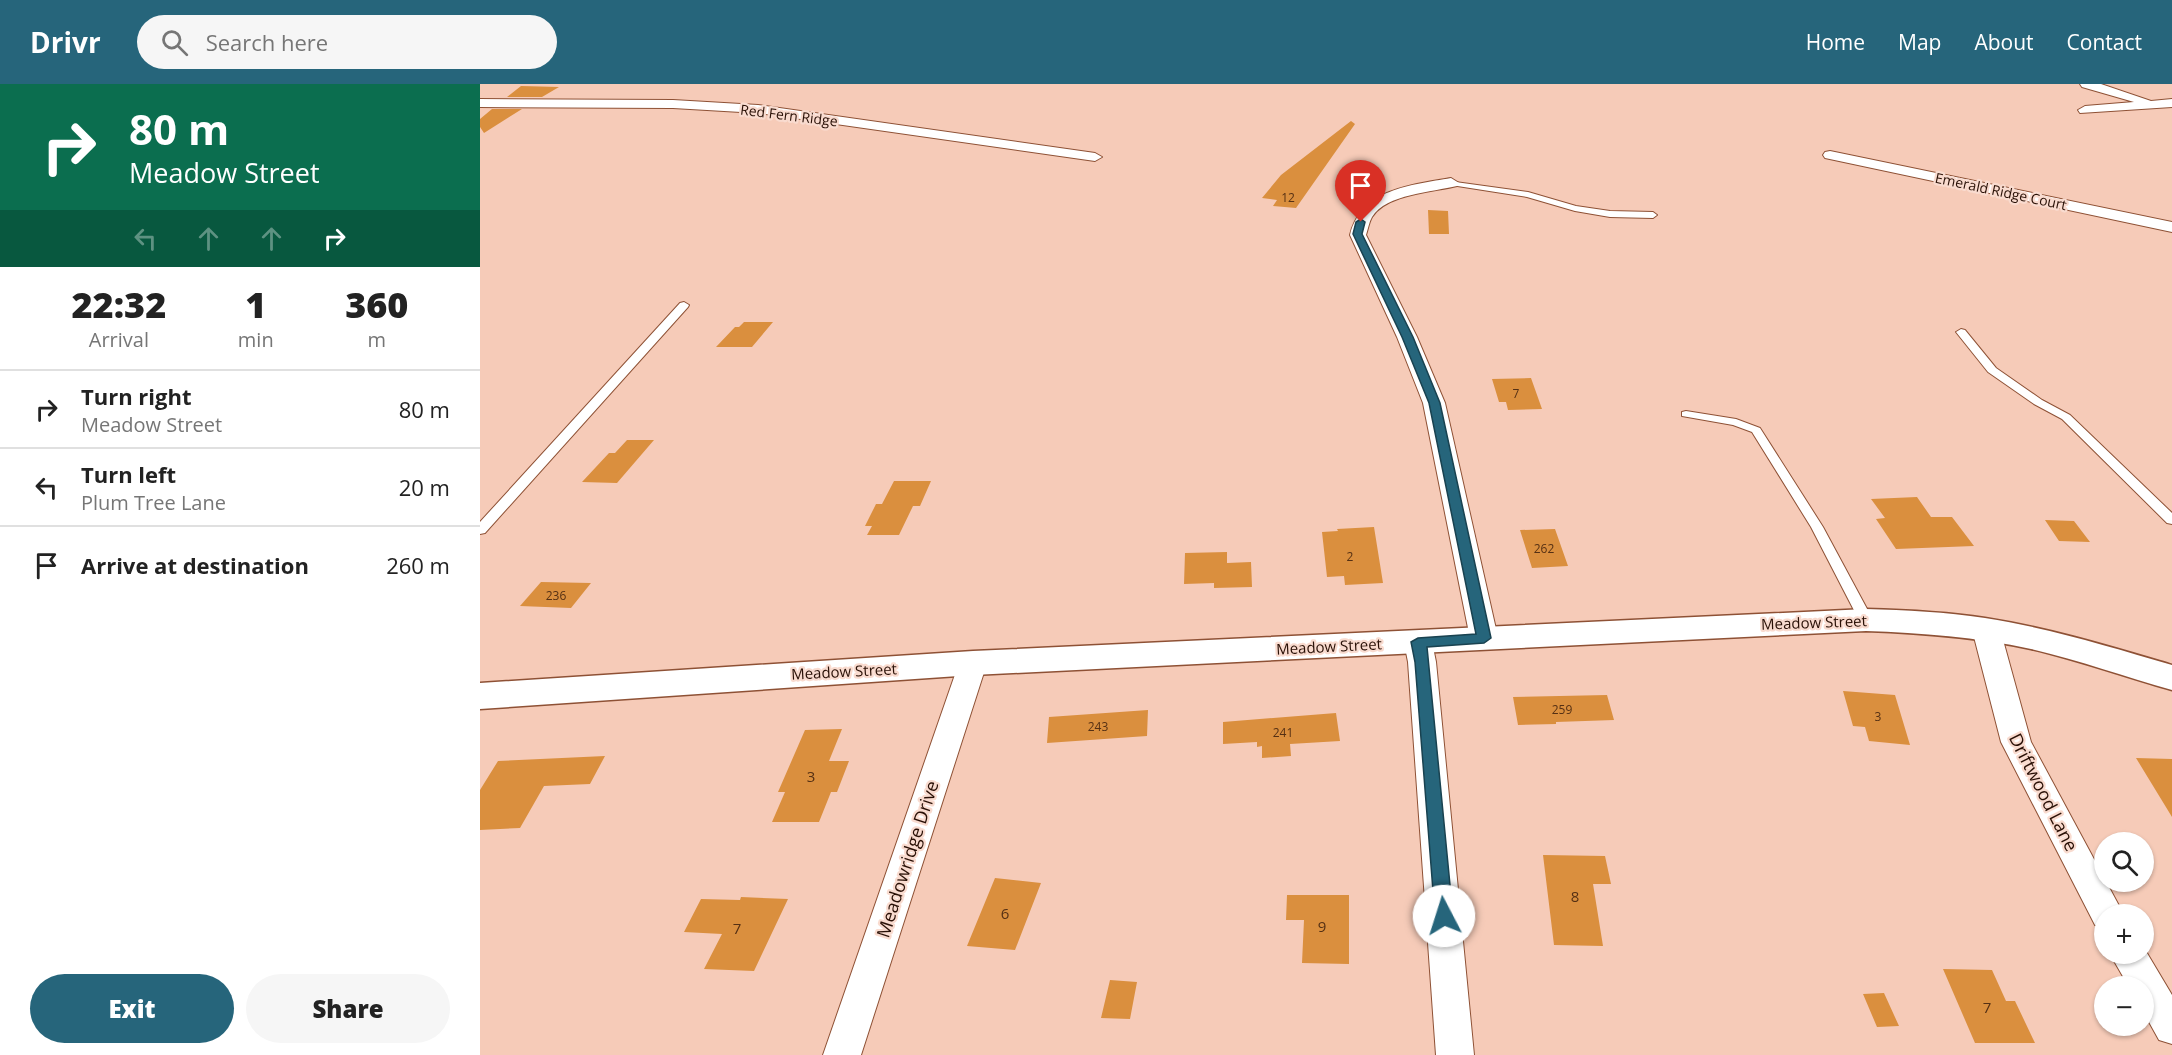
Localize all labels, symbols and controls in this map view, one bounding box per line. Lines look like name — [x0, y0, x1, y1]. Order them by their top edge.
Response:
search box — [137, 15, 557, 69]
text: Drivr — [30, 23, 101, 61]
icon: search — [158, 26, 191, 59]
text: Search here — [206, 27, 328, 57]
text: Home — [1806, 28, 1865, 56]
text: Map — [1898, 28, 1941, 56]
text: About — [1974, 28, 2034, 56]
text: Contact — [2067, 28, 2142, 56]
text: 80 m — [129, 100, 229, 157]
street label: Red Fern Ridge — [739, 100, 839, 130]
icon: right — [30, 108, 108, 186]
text: Meadow Street — [129, 154, 320, 191]
pin — [1335, 160, 1386, 222]
street label: Emerald Ridge Court — [1933, 168, 2069, 214]
icon: arrive — [1344, 169, 1377, 202]
house number: 12 — [1281, 189, 1295, 206]
icon: left — [129, 222, 162, 255]
icon: ahead — [192, 222, 225, 255]
icon: ahead — [255, 222, 288, 255]
icon: right — [318, 222, 351, 255]
text: 22:32 — [72, 280, 166, 329]
text: 1 — [245, 280, 266, 329]
text: 360 — [345, 280, 408, 329]
text: Arrival — [89, 326, 149, 353]
text: min — [238, 326, 274, 353]
text: m — [368, 326, 386, 353]
text: Turn right — [81, 381, 192, 411]
house number: 7 — [1513, 385, 1520, 402]
icon: right — [30, 393, 63, 426]
text: 80 m — [399, 394, 450, 424]
text: Meadow Street — [81, 411, 222, 438]
text: Turn left — [81, 459, 176, 489]
icon: left — [30, 471, 63, 504]
text: 20 m — [399, 472, 450, 502]
text: Plum Tree Lane — [81, 489, 226, 516]
house number: 262 — [1534, 540, 1554, 557]
house number: 2 — [1347, 548, 1354, 565]
icon: arrive — [30, 549, 63, 582]
text: Arrive at destination — [81, 550, 309, 580]
text: 260 m — [386, 550, 450, 580]
house number: 236 — [546, 587, 566, 604]
street label: Meadow Street — [1761, 610, 1867, 634]
street label: Meadow Street — [1276, 633, 1382, 659]
street label: Meadow Street — [791, 658, 897, 684]
house number: 259 — [1552, 701, 1572, 718]
house number: 3 — [1875, 708, 1882, 725]
house number: 243 — [1088, 718, 1108, 735]
house number: 241 — [1273, 724, 1293, 741]
street label: Driftwood Lane — [2004, 729, 2084, 855]
house number: 3 — [807, 766, 815, 786]
street label: Meadowridge Drive — [870, 777, 944, 941]
map controls — [2094, 832, 2154, 1036]
button: search — [2094, 832, 2154, 892]
position arrow — [1412, 884, 1476, 948]
house number: 8 — [1571, 886, 1579, 906]
house number: 6 — [1001, 903, 1009, 923]
button: + — [2094, 904, 2154, 964]
house number: 9 — [1318, 916, 1326, 936]
house number: 7 — [733, 918, 741, 938]
button: Exit — [30, 974, 234, 1043]
button: Share — [246, 974, 450, 1043]
button: − — [2094, 976, 2154, 1036]
house number: 7 — [1983, 997, 1991, 1017]

